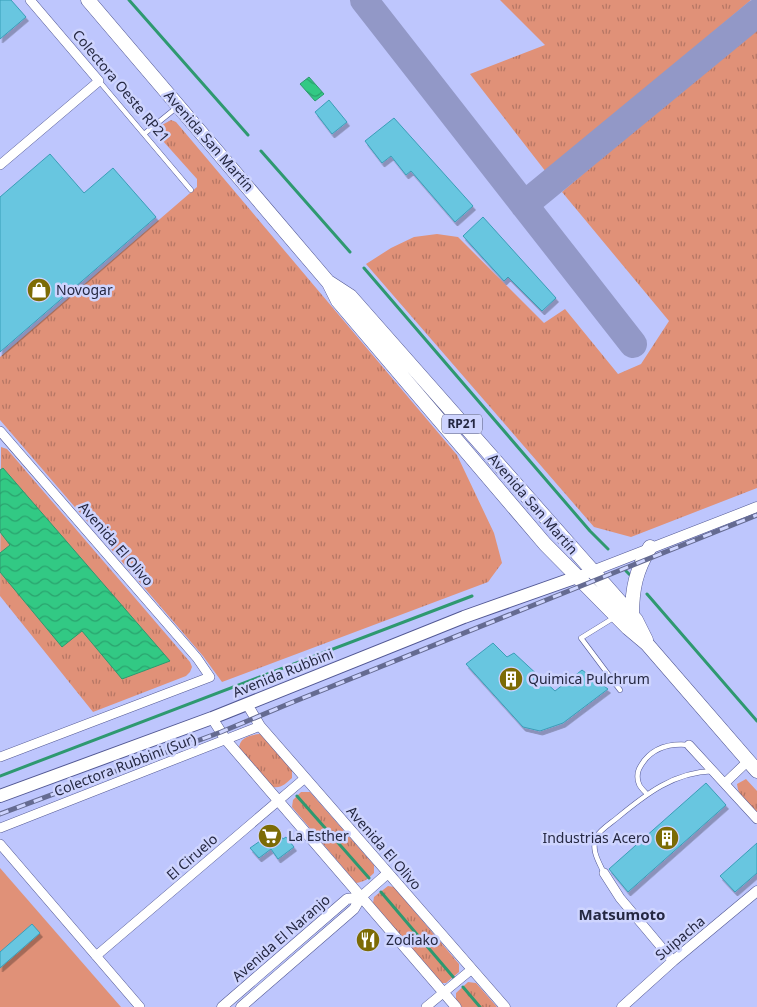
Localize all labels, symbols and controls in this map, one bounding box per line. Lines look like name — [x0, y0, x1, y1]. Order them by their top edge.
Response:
street label: Colectora Oeste RP21 — [69, 25, 174, 146]
street label: Avenida San Martín — [160, 86, 258, 195]
shop icon: Novogar — [26, 277, 52, 303]
place label: Novogar — [56, 280, 113, 299]
road number: RP21 — [442, 414, 482, 434]
street label: Avenida San Martín — [484, 449, 582, 558]
street label: Avenida El Olivo — [75, 498, 158, 590]
street label: Avenida Rubbini — [230, 644, 336, 701]
building icon: Quimica Pulchrum — [498, 666, 524, 692]
place label: Quimica Pulchrum — [528, 669, 650, 688]
street label: Colectora Rubbini (Sur) — [51, 729, 199, 800]
street label: Avenida El Olivo — [343, 802, 426, 894]
supermarket icon: La Esther — [257, 823, 283, 849]
building icon: Industrias Acero — [654, 825, 680, 851]
place label: La Esther — [288, 826, 349, 845]
place label: Industrias Acero — [542, 828, 650, 847]
street label: El Ciruelo — [162, 829, 221, 884]
street label: Avenida El Naranjo — [228, 890, 334, 985]
district label: Matsumoto — [579, 904, 665, 924]
street label: Suipacha — [651, 911, 709, 964]
restaurant icon: Zodiako — [355, 927, 381, 953]
place label: Zodiako — [386, 930, 439, 949]

